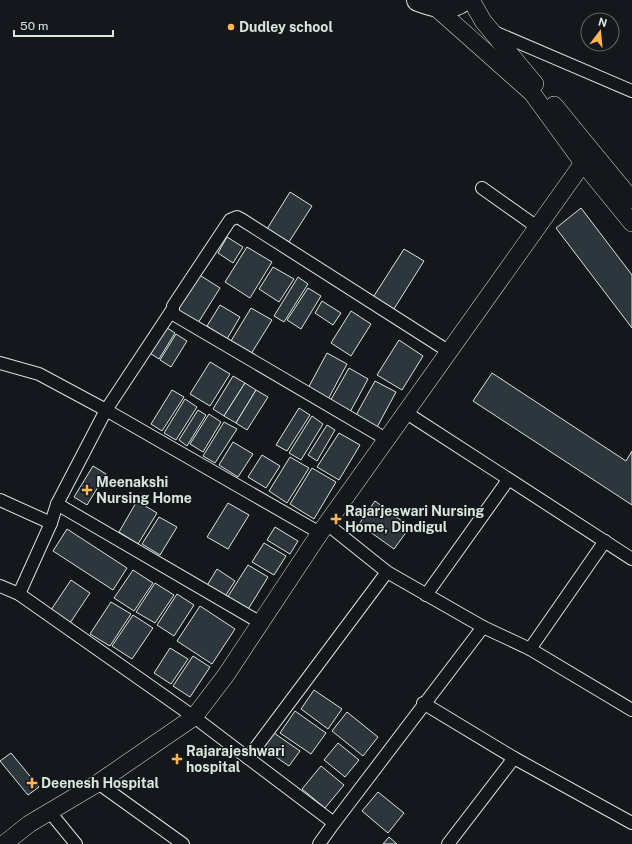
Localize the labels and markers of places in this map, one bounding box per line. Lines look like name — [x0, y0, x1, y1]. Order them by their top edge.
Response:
place label: Dudley school — [239, 19, 333, 35]
marker: Dudley school — [226, 22, 236, 32]
place label: Meenakshi Nursing Home — [96, 474, 192, 506]
marker: Meenakshi Nursing Home — [81, 484, 93, 496]
place label: Rajarjeswari Nursing Home, Dindigul — [345, 503, 485, 535]
marker: Rajarjeswari Nursing Home, Dindigul — [330, 513, 342, 525]
place label: Rajarajeshwari hospital — [186, 743, 285, 775]
marker: Rajarajeshwari hospital — [171, 753, 183, 765]
place label: Deenesh Hospital — [41, 775, 159, 791]
marker: Deenesh Hospital — [26, 777, 38, 789]

